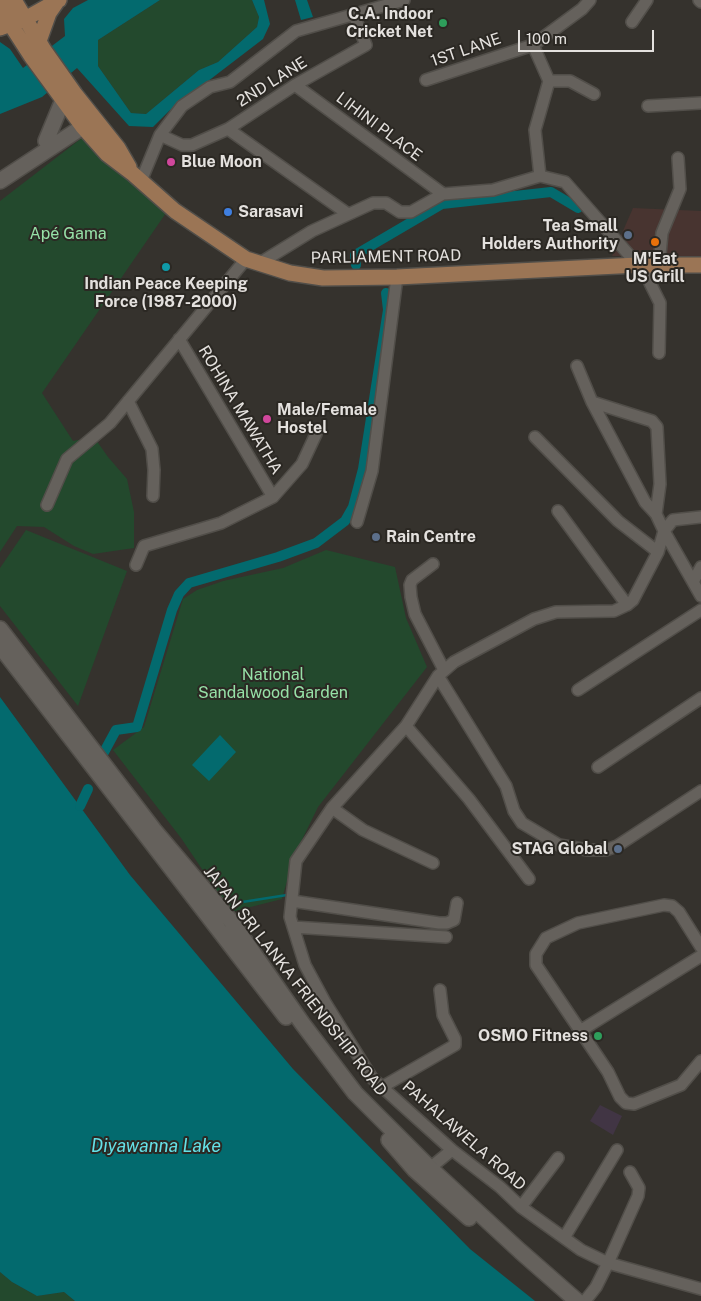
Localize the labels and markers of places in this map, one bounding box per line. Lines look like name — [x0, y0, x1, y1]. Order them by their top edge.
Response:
place label: C.A. Indoor Cricket Net — [346, 4, 433, 42]
marker: C.A. Indoor Cricket Net — [437, 17, 449, 29]
place label: Blue Moon — [181, 152, 262, 172]
marker: Blue Moon — [165, 156, 177, 168]
place label: Sarasavi — [238, 202, 303, 222]
marker: Sarasavi — [222, 206, 234, 218]
place label: Tea Small Holders Authority — [482, 216, 618, 254]
marker: Tea Small Holders Authority — [622, 229, 634, 241]
marker: M'Eat US Grill — [649, 236, 661, 248]
place label: M'Eat US Grill — [625, 249, 685, 287]
marker: Indian Peace Keeping Force (1987-2000) — [160, 261, 172, 273]
place label: Indian Peace Keeping Force (1987-2000) — [84, 274, 248, 312]
place label: Male/Female Hostel — [277, 400, 377, 438]
marker: Male/Female Hostel — [261, 413, 273, 425]
place label: Rain Centre — [386, 527, 476, 547]
marker: Rain Centre — [370, 531, 382, 543]
place label: STAG Global — [512, 839, 608, 859]
marker: STAG Global — [612, 843, 624, 855]
place label: OSMO Fitness — [478, 1026, 588, 1046]
marker: OSMO Fitness — [592, 1030, 604, 1042]

